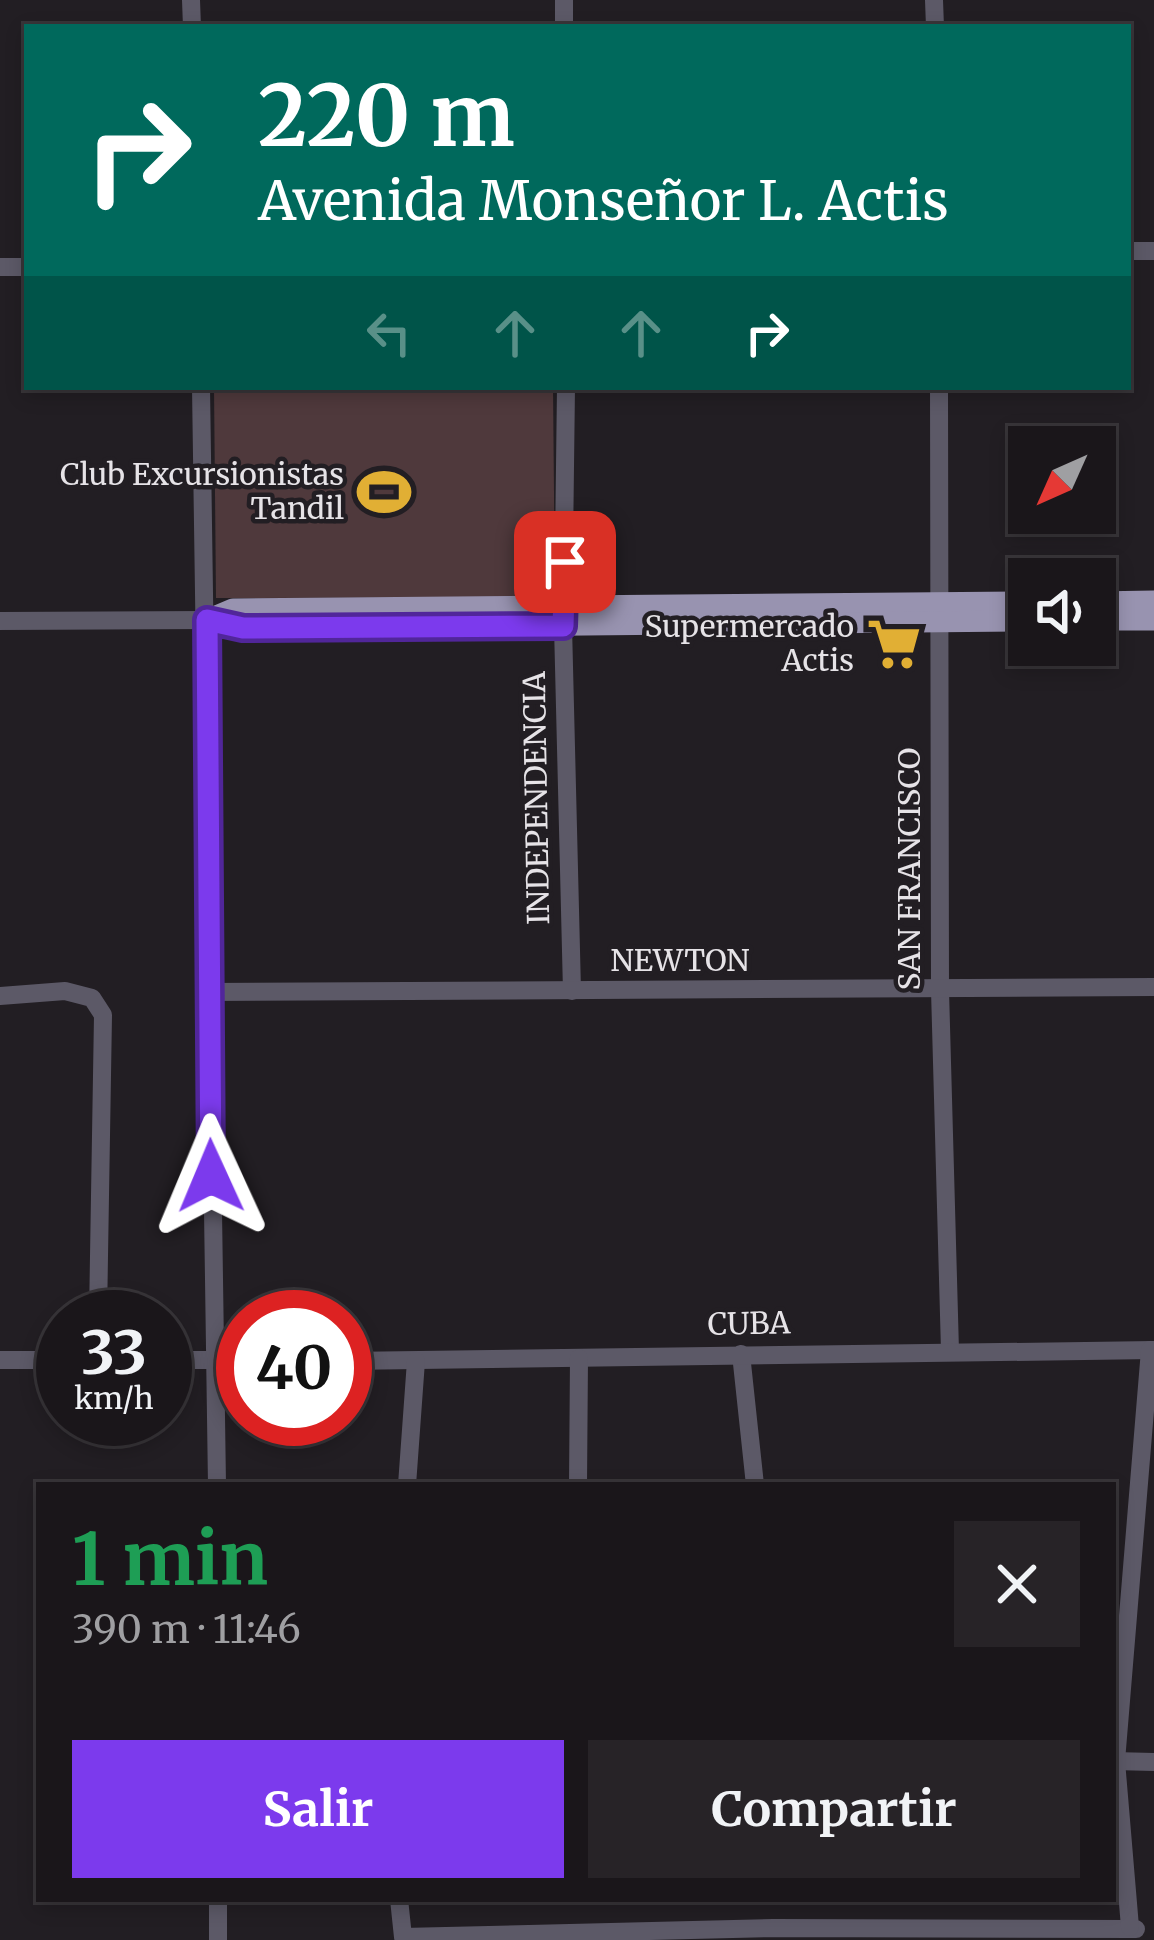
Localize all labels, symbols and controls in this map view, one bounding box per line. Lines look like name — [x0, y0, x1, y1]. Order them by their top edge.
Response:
text: 220 m — [258, 63, 515, 169]
icon: right — [60, 72, 216, 228]
text: Avenida Monseñor L. Actis — [258, 167, 949, 235]
icon: left — [356, 300, 422, 366]
icon: ahead — [482, 300, 548, 366]
icon: ahead — [608, 300, 674, 366]
icon: right — [734, 300, 800, 366]
north arrow — [1008, 426, 1116, 534]
map controls — [1008, 426, 1116, 666]
place label: Club Excursionistas Tandil — [60, 455, 344, 527]
sports icon: Club Excursionistas Tandil — [355, 463, 413, 521]
pin — [514, 511, 616, 613]
icon: arrive — [532, 529, 598, 595]
button: sound — [1008, 558, 1116, 666]
place label: Supermercado Actis — [645, 607, 854, 679]
supermarket icon: Supermercado Actis — [865, 615, 923, 673]
street label: INDEPENDENCIA — [515, 670, 557, 925]
street label: SAN FRANCISCO — [890, 748, 928, 991]
street label: NEWTON — [610, 941, 750, 979]
position arrow — [148, 1113, 274, 1239]
speed limit sign: 40 — [216, 1290, 372, 1446]
street label: CUBA — [707, 1303, 792, 1343]
text: 33 — [81, 1315, 147, 1390]
text: km/h — [74, 1379, 154, 1417]
text: 1 min — [72, 1514, 268, 1605]
button: close — [954, 1521, 1080, 1647]
text: 390 m · 11:46 — [72, 1605, 301, 1654]
button: Salir — [72, 1740, 564, 1878]
button: Compartir — [588, 1740, 1080, 1878]

